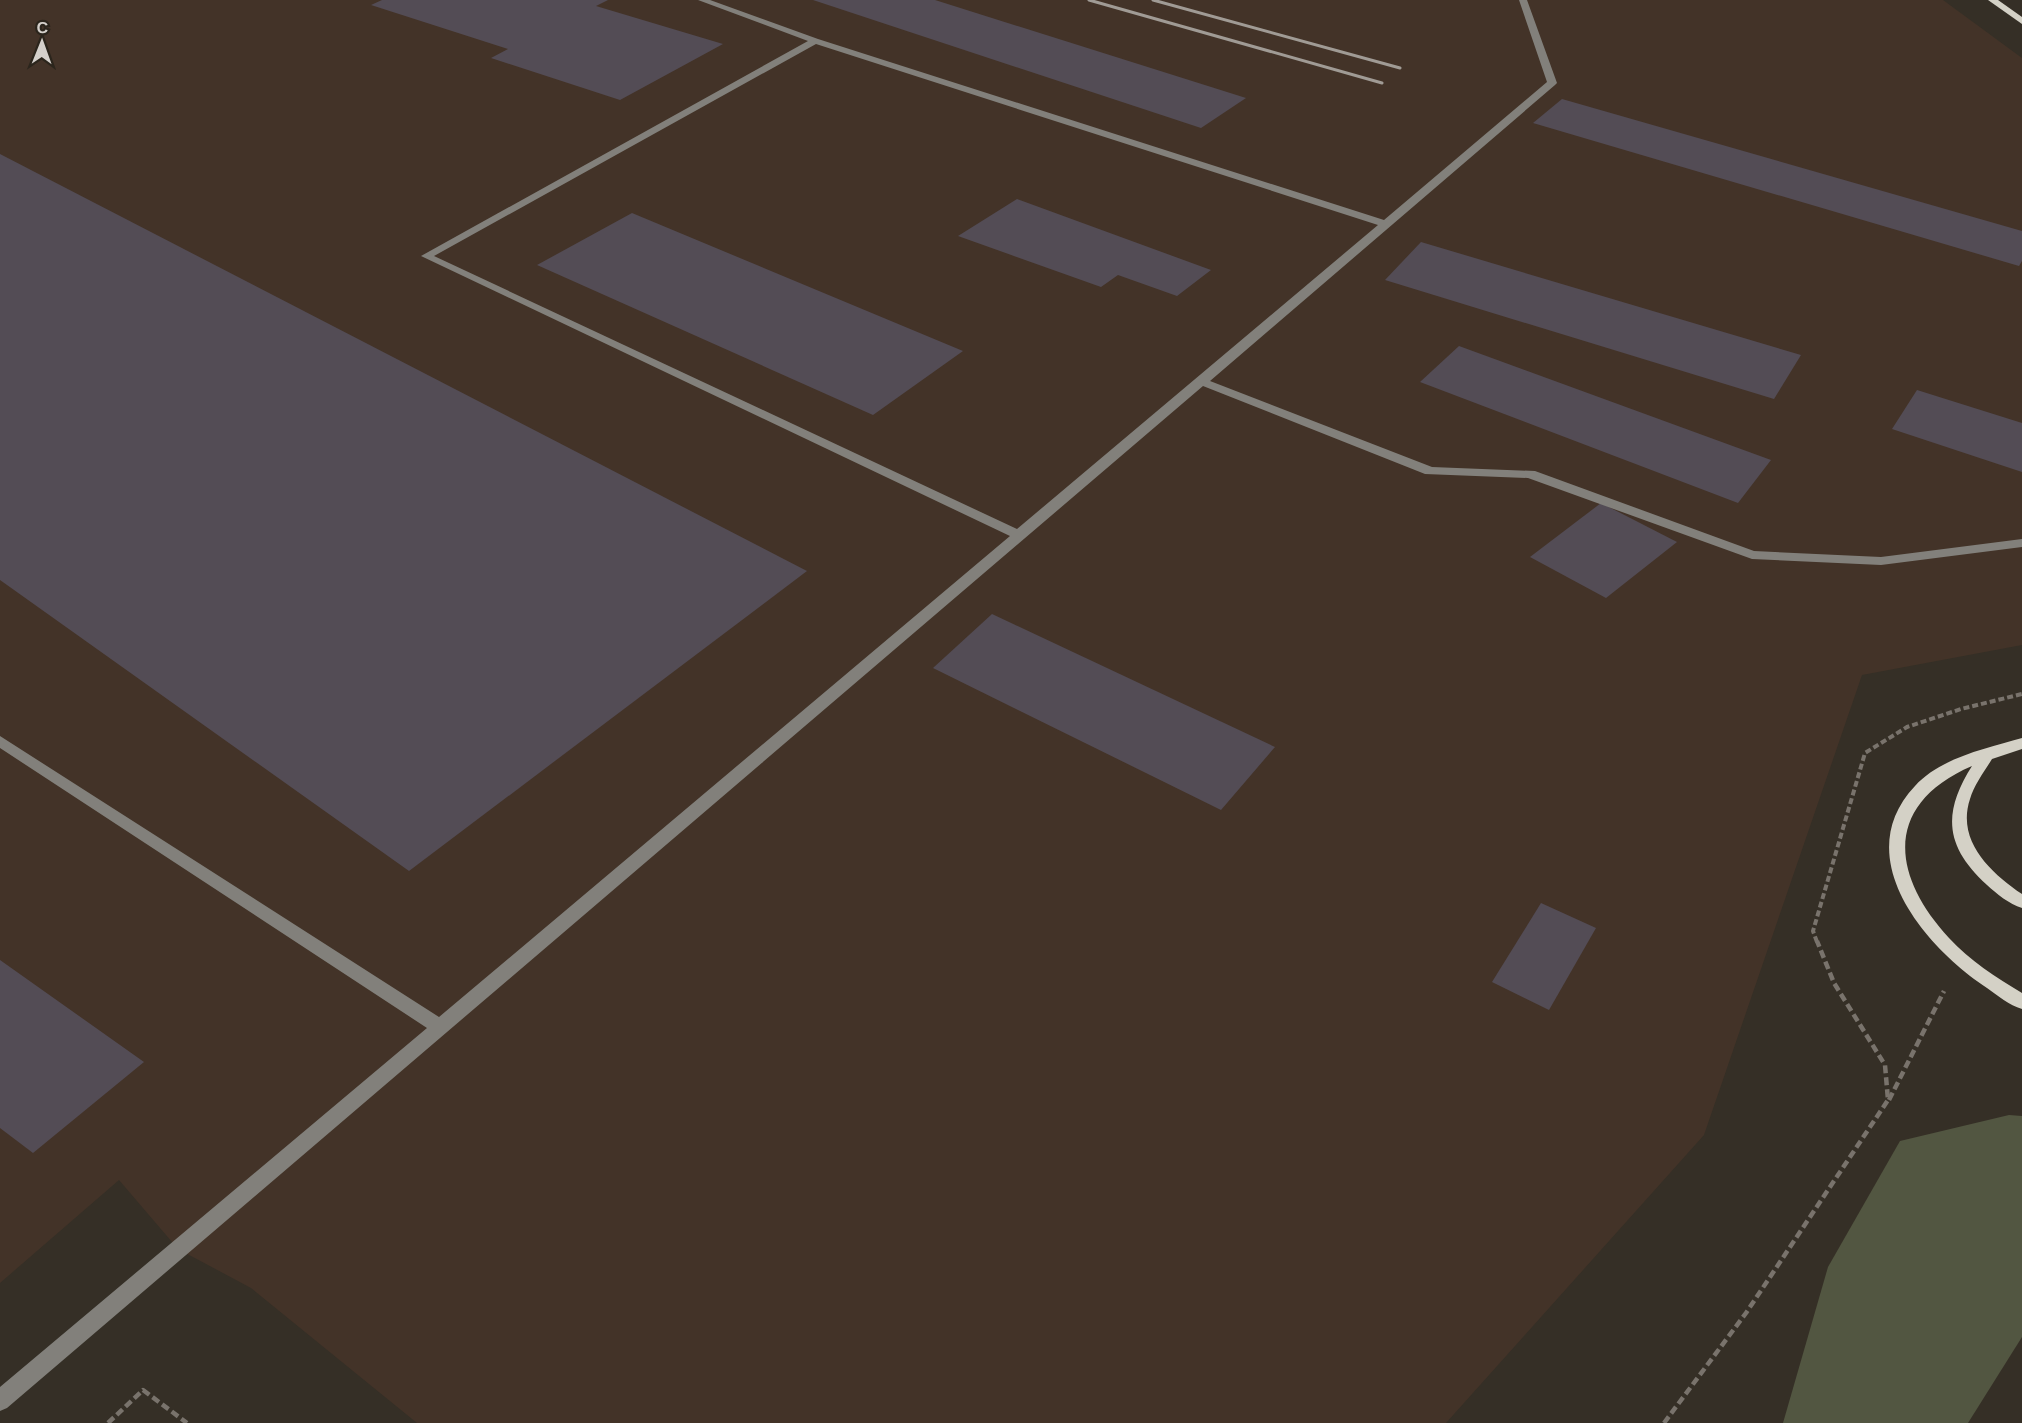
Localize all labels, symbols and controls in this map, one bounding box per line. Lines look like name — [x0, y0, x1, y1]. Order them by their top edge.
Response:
north arrow — [12, 12, 72, 72]
text: С — [36, 19, 49, 36]

